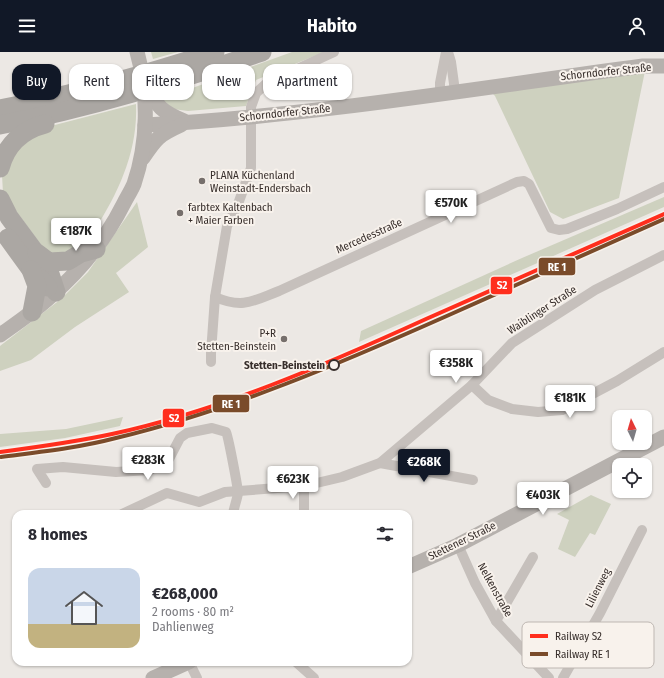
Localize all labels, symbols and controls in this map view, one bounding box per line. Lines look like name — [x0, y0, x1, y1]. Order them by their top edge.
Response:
icon: menu — [16, 15, 38, 37]
text: Habito — [307, 15, 357, 37]
icon: person — [626, 15, 648, 37]
street label: Schorndorfer Straße — [560, 61, 652, 83]
chip: Buy — [12, 64, 61, 100]
chip: Rent — [69, 64, 124, 100]
chip: Filters — [132, 64, 194, 100]
chip: New — [202, 64, 255, 100]
chip: Apartment — [263, 64, 352, 100]
street label: Schorndorfer Straße — [239, 102, 331, 124]
place label: PLANA Küchenland Weinstadt-Endersbach — [210, 169, 311, 195]
marker: PLANA Küchenland Weinstadt-Endersbach — [197, 176, 207, 186]
pin: €570K — [423, 190, 479, 224]
text: €570K — [434, 195, 468, 210]
place label: farbtex Kaltenbach + Maier Farben — [188, 201, 273, 227]
marker: farbtex Kaltenbach + Maier Farben — [175, 208, 185, 218]
street label: Mercedesstraße — [334, 216, 404, 256]
pin: €187K — [48, 218, 104, 252]
text: €187K — [60, 223, 92, 238]
line badge: RE 1 — [538, 257, 576, 276]
text: RE 1 — [548, 261, 566, 274]
line badge: S2 — [490, 276, 513, 295]
text: S2 — [497, 279, 507, 292]
street label: Waiblinger Straße — [505, 283, 579, 337]
place label: P+R Stetten-Beinstein — [197, 327, 276, 353]
marker: P+R Stetten-Beinstein — [279, 334, 289, 344]
pin: €358K — [428, 350, 484, 384]
text: €358K — [439, 355, 473, 370]
place label: Stetten-Beinstein — [244, 359, 325, 372]
marker: Stetten-Beinstein — [328, 359, 340, 371]
pin: €181K — [542, 385, 598, 419]
text: €181K — [554, 390, 586, 405]
line badge: RE 1 — [212, 394, 250, 413]
text: RE 1 — [222, 398, 240, 411]
line badge: S2 — [162, 408, 185, 428]
north arrow — [612, 410, 652, 450]
map controls — [612, 410, 652, 498]
text: S2 — [169, 412, 179, 425]
pin: €283K — [120, 447, 176, 481]
pin: €268K — [396, 449, 452, 483]
text: €283K — [131, 452, 165, 467]
text: €268K — [407, 454, 441, 469]
button: locate — [612, 458, 652, 498]
pin: €623K — [265, 466, 321, 500]
text: €623K — [276, 471, 310, 486]
pin: €403K — [515, 482, 571, 516]
text: €403K — [526, 487, 560, 502]
street label: Stettener Straße — [426, 519, 498, 563]
icon: filters — [374, 523, 396, 545]
text: 8 homes — [28, 524, 88, 545]
street label: Nelkenstraße — [475, 561, 515, 619]
street label: Lilienweg — [583, 565, 614, 610]
text: €268,000 — [152, 583, 218, 604]
icon: home — [60, 584, 108, 632]
text: 2 rooms · 80 m² — [152, 604, 234, 619]
text: Dahlienweg — [152, 619, 214, 634]
legend — [522, 622, 654, 668]
text: Railway S2 — [555, 630, 602, 643]
text: Railway RE 1 — [555, 648, 610, 661]

